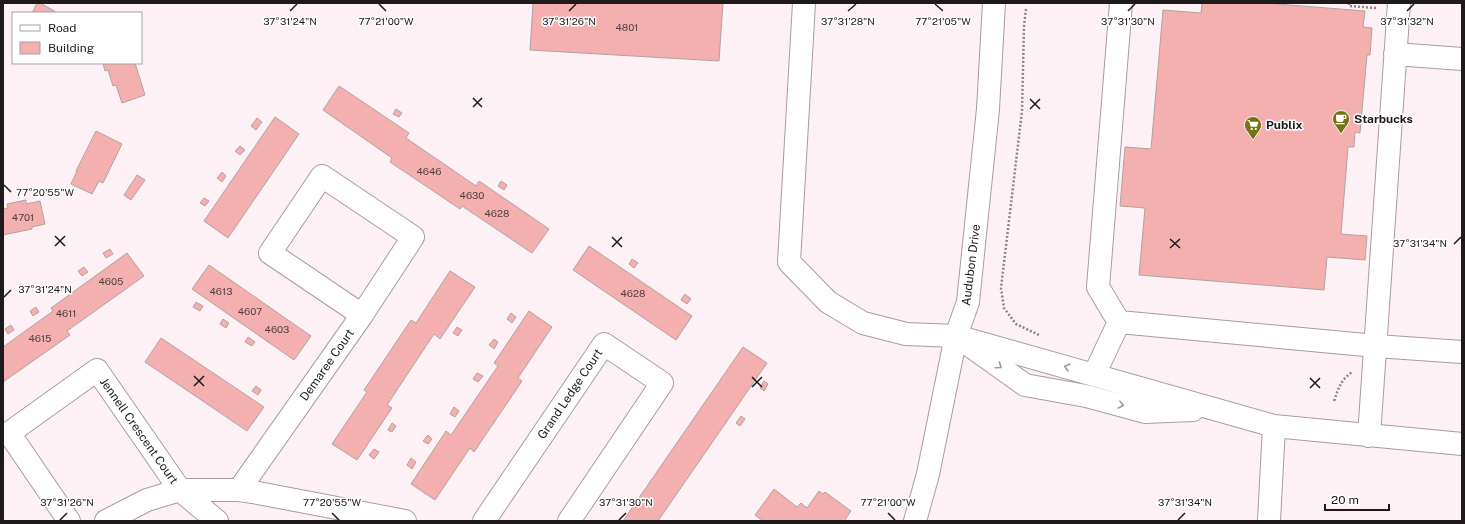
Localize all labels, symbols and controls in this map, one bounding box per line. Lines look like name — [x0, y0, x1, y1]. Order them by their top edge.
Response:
legend — [12, 12, 142, 64]
text: 37°31'24"N — [263, 15, 317, 27]
text: 77°21'00"W — [358, 15, 414, 27]
text: 37°31'26"N — [542, 15, 596, 27]
text: 37°31'28"N — [821, 15, 875, 27]
text: 77°21'05"W — [915, 15, 971, 27]
text: 37°31'30"N — [1101, 15, 1155, 27]
text: 37°31'32"N — [1380, 15, 1434, 27]
text: Road — [48, 21, 76, 35]
house number: 4801 — [616, 21, 638, 33]
text: Building — [48, 41, 94, 55]
cafe icon: Starbucks — [1331, 109, 1351, 134]
place label: Starbucks — [1354, 112, 1413, 126]
supermarket icon: Publix — [1243, 115, 1263, 140]
place label: Publix — [1266, 118, 1302, 132]
house number: 4646 — [416, 165, 442, 177]
text: 77°20'55"W — [16, 186, 74, 198]
house number: 4630 — [460, 189, 484, 201]
house number: 4628 — [485, 207, 509, 219]
house number: 4701 — [12, 211, 34, 223]
street label: Audubon Drive — [959, 223, 983, 307]
text: 37°31'34"N — [1393, 237, 1447, 249]
house number: 4605 — [99, 275, 123, 287]
text: 37°31'24"N — [18, 283, 72, 295]
house number: 4613 — [210, 285, 232, 297]
house number: 4628 — [621, 287, 645, 299]
house number: 4607 — [238, 305, 262, 317]
house number: 4611 — [56, 307, 76, 319]
house number: 4603 — [265, 323, 289, 335]
street label: Demaree Court — [297, 326, 357, 404]
house number: 4615 — [29, 332, 52, 344]
street label: Grand Ledge Court — [535, 346, 606, 442]
one-way arrow — [995, 361, 1002, 369]
one-way arrow — [1064, 363, 1071, 372]
street label: Jennell Crescent Court — [97, 375, 181, 487]
one-way arrow — [1118, 401, 1124, 409]
scale bar — [1325, 486, 1389, 512]
text: 20 m — [1331, 493, 1359, 507]
text: 37°31'26"N — [40, 496, 94, 508]
text: 77°20'55"W — [303, 496, 361, 508]
text: 37°31'30"N — [599, 496, 653, 508]
text: 77°21'00"W — [860, 496, 916, 508]
text: 37°31'34"N — [1158, 496, 1212, 508]

